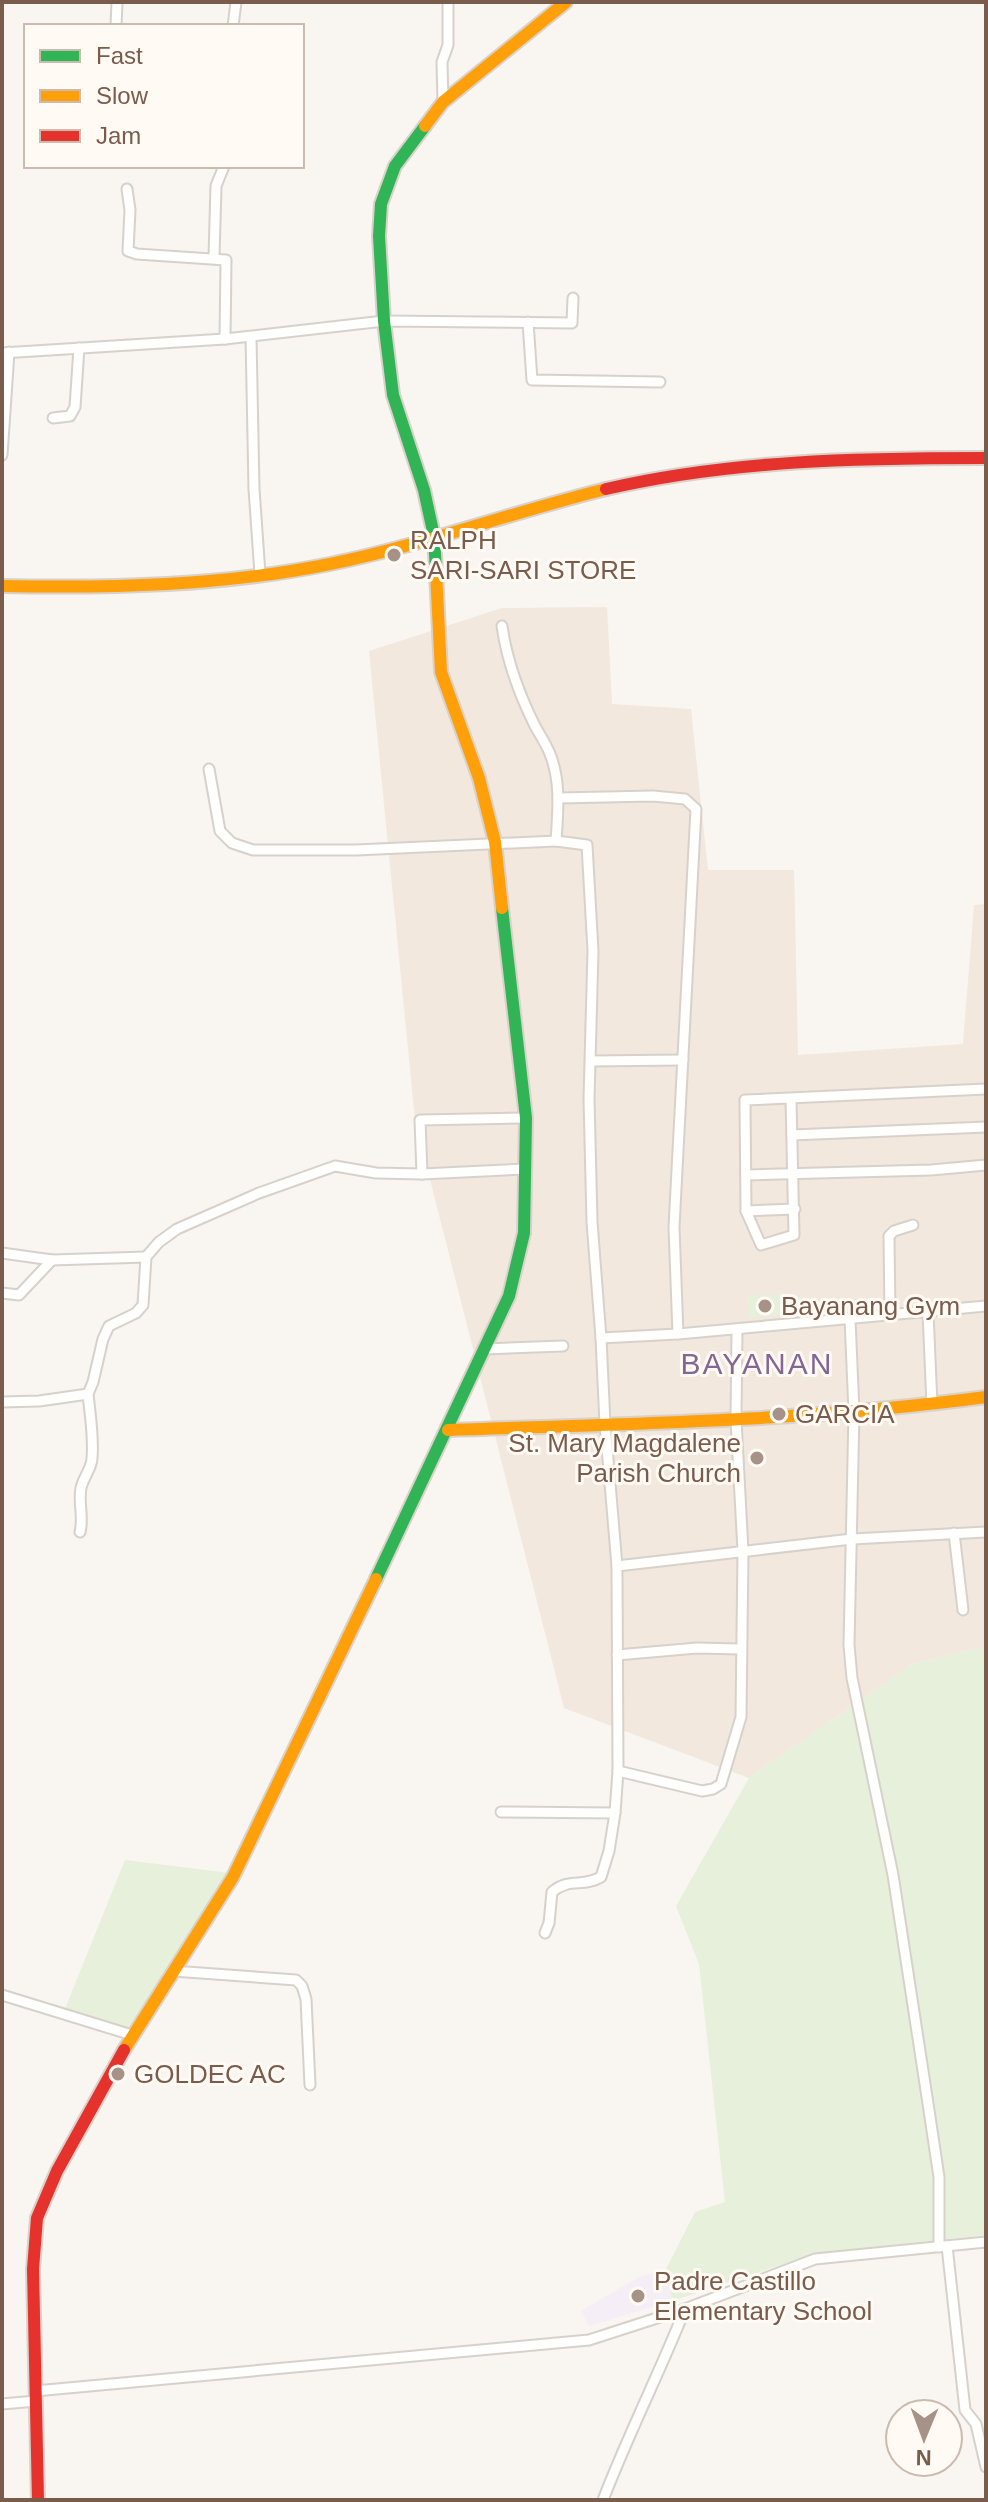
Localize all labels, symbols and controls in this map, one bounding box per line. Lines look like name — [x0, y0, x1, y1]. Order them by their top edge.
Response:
legend — [24, 24, 304, 168]
text: Fast — [96, 42, 143, 69]
text: Slow — [96, 82, 149, 109]
text: Jam — [96, 122, 141, 149]
place label: RALPH SARI-SARI STORE — [410, 525, 636, 585]
marker: RALPH SARI-SARI STORE — [385, 546, 403, 564]
place label: Bayanang Gym — [781, 1291, 960, 1321]
marker: Bayanang Gym — [756, 1297, 774, 1315]
district label: BAYANAN — [681, 1347, 833, 1380]
place label: GARCIA — [795, 1399, 895, 1429]
marker: GARCIA — [770, 1405, 788, 1423]
place label: St. Mary Magdalene Parish Church — [508, 1428, 741, 1488]
marker: St. Mary Magdalene Parish Church — [748, 1449, 766, 1467]
place label: GOLDEC AC — [134, 2059, 286, 2089]
marker: GOLDEC AC — [109, 2065, 127, 2083]
place label: Padre Castillo Elementary School — [654, 2266, 872, 2326]
marker: Padre Castillo Elementary School — [629, 2287, 647, 2305]
north arrow — [884, 2398, 964, 2478]
text: N — [915, 2445, 932, 2470]

